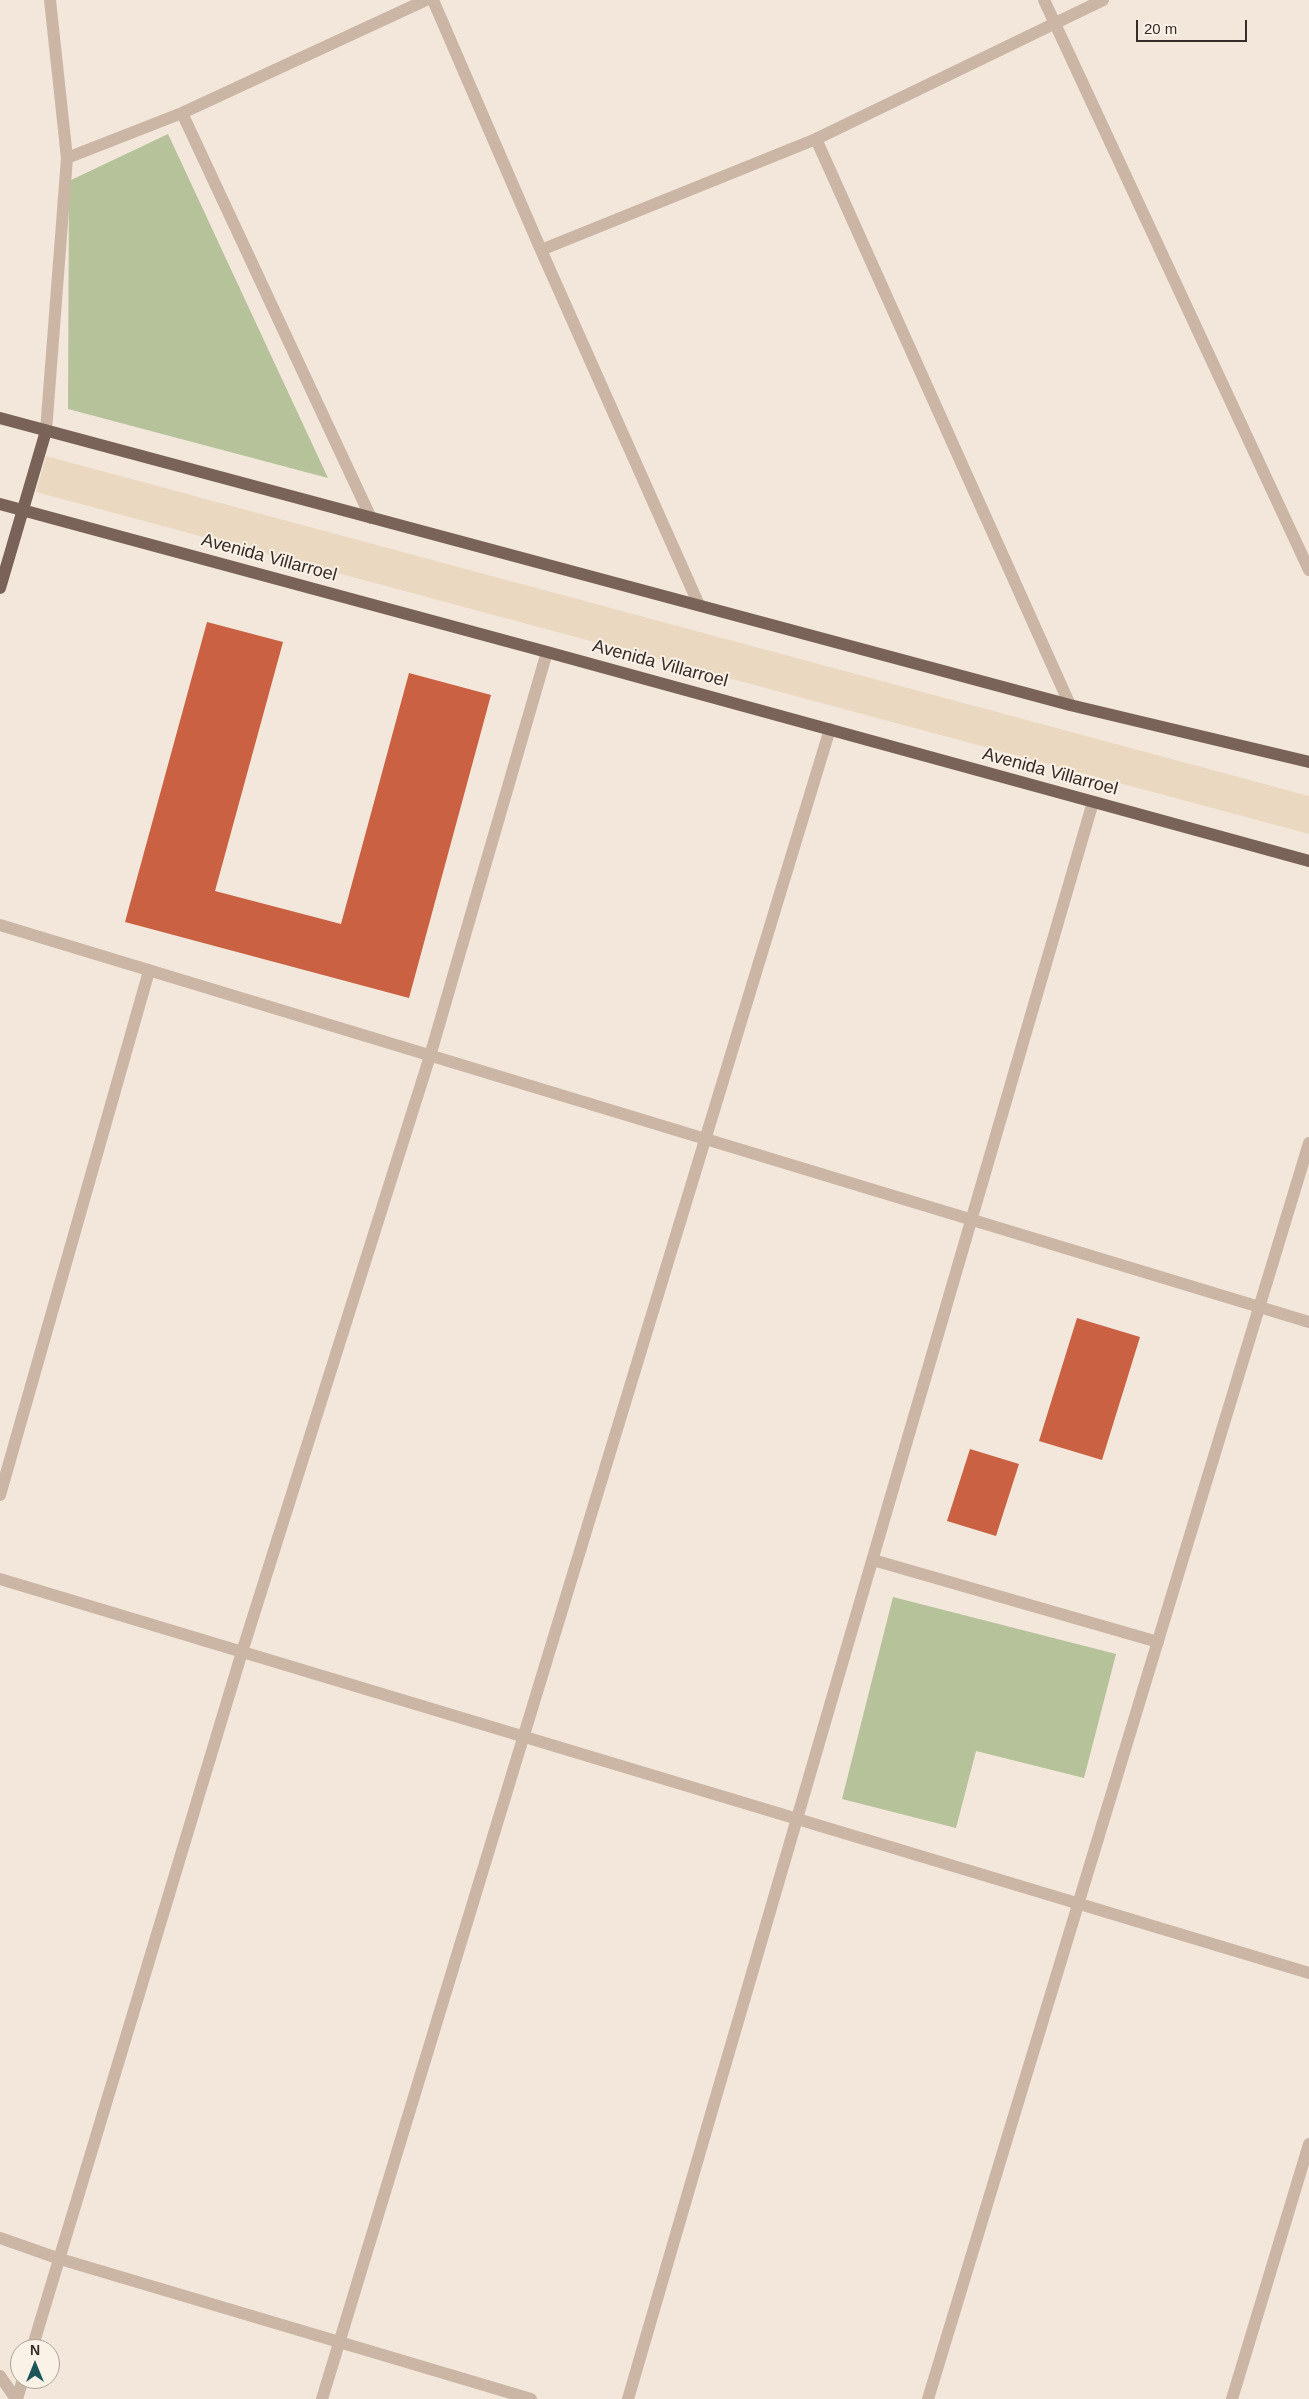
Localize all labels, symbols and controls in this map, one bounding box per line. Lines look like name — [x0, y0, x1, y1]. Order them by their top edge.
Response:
scale bar — [1139, 10, 1250, 42]
text: 20 m — [1144, 20, 1177, 37]
street label: Avenida Villarroel — [199, 530, 339, 586]
street label: Avenida Villarroel — [590, 636, 730, 692]
street label: Avenida Villarroel — [980, 744, 1120, 800]
north arrow — [10, 2339, 60, 2389]
text: N — [30, 2342, 40, 2358]

